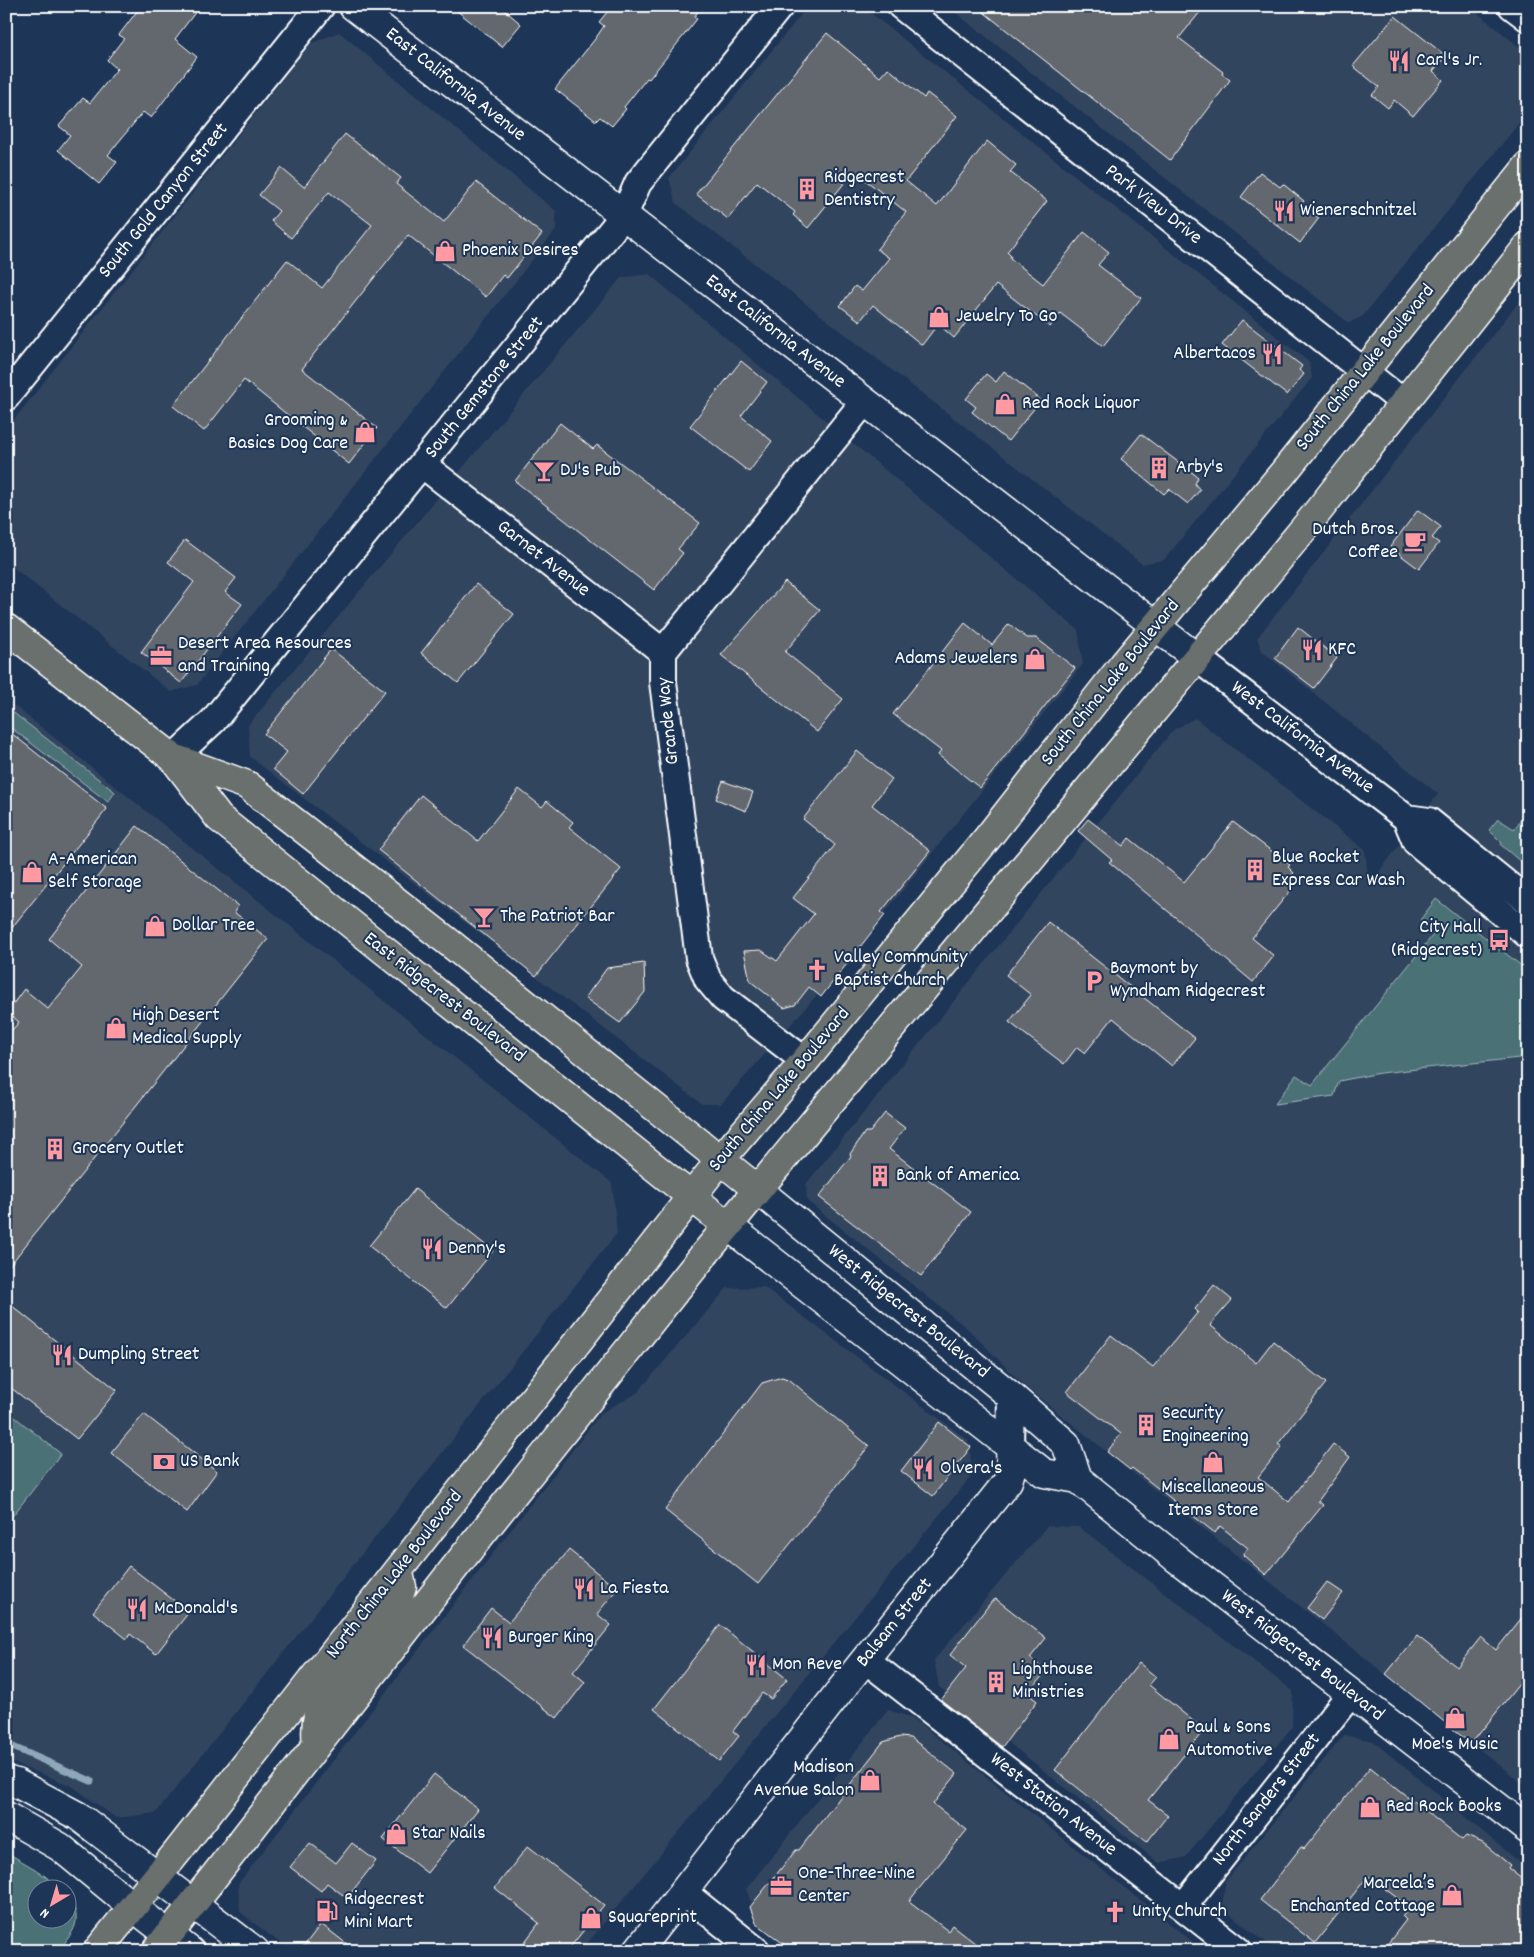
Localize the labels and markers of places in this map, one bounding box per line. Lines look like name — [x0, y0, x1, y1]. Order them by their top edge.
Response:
place label: Carl's Jr. — [1416, 47, 1482, 75]
restaurant icon: Carl's Jr. — [1386, 48, 1412, 74]
place label: Ridgecrest Dentistry — [824, 164, 904, 215]
building icon: Ridgecrest Dentistry — [794, 176, 820, 202]
place label: Wienerschnitzel — [1300, 197, 1417, 225]
restaurant icon: Wienerschnitzel — [1271, 198, 1297, 224]
place label: Phoenix Desires — [462, 237, 579, 265]
shop icon: Phoenix Desires — [432, 238, 458, 264]
place label: Jewelry To Go — [956, 303, 1057, 331]
shop icon: Jewelry To Go — [926, 304, 952, 330]
place label: Albertacos — [1173, 340, 1256, 368]
restaurant icon: Albertacos — [1259, 341, 1285, 367]
place label: Red Rock Liquor — [1022, 390, 1140, 418]
shop icon: Red Rock Liquor — [992, 391, 1018, 417]
place label: Grooming & Basics Dog Care — [228, 407, 348, 458]
shop icon: Grooming & Basics Dog Care — [352, 419, 378, 445]
place label: Arby's — [1176, 454, 1223, 482]
building icon: Arby's — [1146, 455, 1172, 481]
place label: DJ's Pub — [560, 457, 621, 485]
bar icon: DJ's Pub — [531, 458, 557, 484]
place label: Dutch Bros. Coffee — [1312, 516, 1398, 567]
cafe icon: Dutch Bros. Coffee — [1402, 528, 1428, 554]
place label: Desert Area Resources and Training — [178, 630, 352, 681]
place label: KFC — [1328, 636, 1356, 664]
restaurant icon: KFC — [1299, 637, 1325, 663]
office icon: Desert Area Resources and Training — [148, 643, 174, 669]
place label: Adams Jewelers — [894, 645, 1018, 673]
shop icon: Adams Jewelers — [1022, 646, 1048, 672]
place label: Blue Rocket Express Car Wash — [1272, 844, 1405, 895]
place label: A-American Self Storage — [48, 846, 142, 897]
building icon: Blue Rocket Express Car Wash — [1242, 857, 1268, 883]
shop icon: A-American Self Storage — [19, 859, 45, 885]
place label: The Patriot Bar — [500, 903, 615, 931]
bar icon: The Patriot Bar — [471, 904, 497, 930]
place label: Dollar Tree — [172, 912, 255, 940]
shop icon: Dollar Tree — [142, 913, 168, 939]
place label: City Hall (Ridgecrest) — [1392, 914, 1482, 965]
bus stop icon: City Hall (Ridgecrest) — [1486, 927, 1512, 953]
place label: Valley Community Baptist Church — [834, 944, 968, 995]
place label: Baymont by Wyndham Ridgecrest — [1110, 955, 1265, 1006]
church icon: Valley Community Baptist Church — [804, 957, 830, 983]
parking icon: Baymont by Wyndham Ridgecrest — [1081, 968, 1107, 994]
place label: High Desert Medical Supply — [132, 1002, 242, 1053]
shop icon: High Desert Medical Supply — [103, 1015, 129, 1041]
place label: Grocery Outlet — [72, 1135, 184, 1163]
building icon: Grocery Outlet — [42, 1136, 68, 1162]
place label: Bank of America — [896, 1162, 1020, 1190]
building icon: Bank of America — [867, 1163, 893, 1189]
place label: Denny's — [448, 1235, 506, 1263]
restaurant icon: Denny's — [419, 1236, 445, 1262]
place label: Dumpling Street — [78, 1341, 200, 1369]
restaurant icon: Dumpling Street — [49, 1342, 75, 1368]
place label: Security Engineering — [1162, 1400, 1249, 1451]
building icon: Security Engineering — [1133, 1412, 1159, 1438]
place label: US Bank — [180, 1448, 239, 1476]
bank icon: US Bank — [151, 1449, 177, 1475]
shop icon: Miscellaneous Items Store — [1200, 1449, 1226, 1475]
place label: Olvera's — [940, 1455, 1003, 1483]
restaurant icon: Olvera's — [910, 1456, 936, 1482]
place label: Miscellaneous Items Store — [1161, 1474, 1265, 1525]
place label: La Fiesta — [600, 1575, 669, 1603]
restaurant icon: La Fiesta — [571, 1576, 597, 1602]
place label: McDonald's — [154, 1595, 238, 1623]
restaurant icon: McDonald's — [124, 1596, 150, 1622]
place label: Burger King — [508, 1624, 594, 1652]
restaurant icon: Burger King — [479, 1625, 505, 1651]
place label: Mon Reve — [772, 1651, 842, 1679]
restaurant icon: Mon Reve — [743, 1652, 769, 1678]
place label: Lighthouse Ministries — [1012, 1656, 1093, 1707]
building icon: Lighthouse Ministries — [983, 1669, 1009, 1695]
shop icon: Moe's Music — [1442, 1705, 1468, 1731]
place label: Paul & Sons Automotive — [1186, 1714, 1273, 1765]
shop icon: Paul & Sons Automotive — [1156, 1726, 1182, 1752]
place label: Moe's Music — [1412, 1731, 1498, 1759]
place label: Madison Avenue Salon — [754, 1754, 854, 1805]
shop icon: Madison Avenue Salon — [857, 1767, 883, 1793]
place label: Red Rock Books — [1386, 1793, 1502, 1821]
shop icon: Red Rock Books — [1357, 1794, 1383, 1820]
place label: Star Nails — [412, 1820, 486, 1848]
shop icon: Star Nails — [383, 1821, 409, 1847]
place label: One-Three-Nine Center — [798, 1860, 915, 1911]
place label: Marcela’s Enchanted Cottage — [1290, 1870, 1435, 1921]
office icon: One-Three-Nine Center — [768, 1873, 794, 1899]
shop icon: Marcela’s Enchanted Cottage — [1439, 1882, 1465, 1908]
place label: Ridgecrest Mini Mart — [344, 1886, 424, 1937]
fuel station icon: Ridgecrest Mini Mart — [314, 1898, 340, 1924]
place label: Unity Church — [1132, 1898, 1227, 1926]
church icon: Unity Church — [1102, 1899, 1128, 1925]
place label: Squareprint — [608, 1904, 697, 1932]
shop icon: Squareprint — [578, 1905, 604, 1931]

